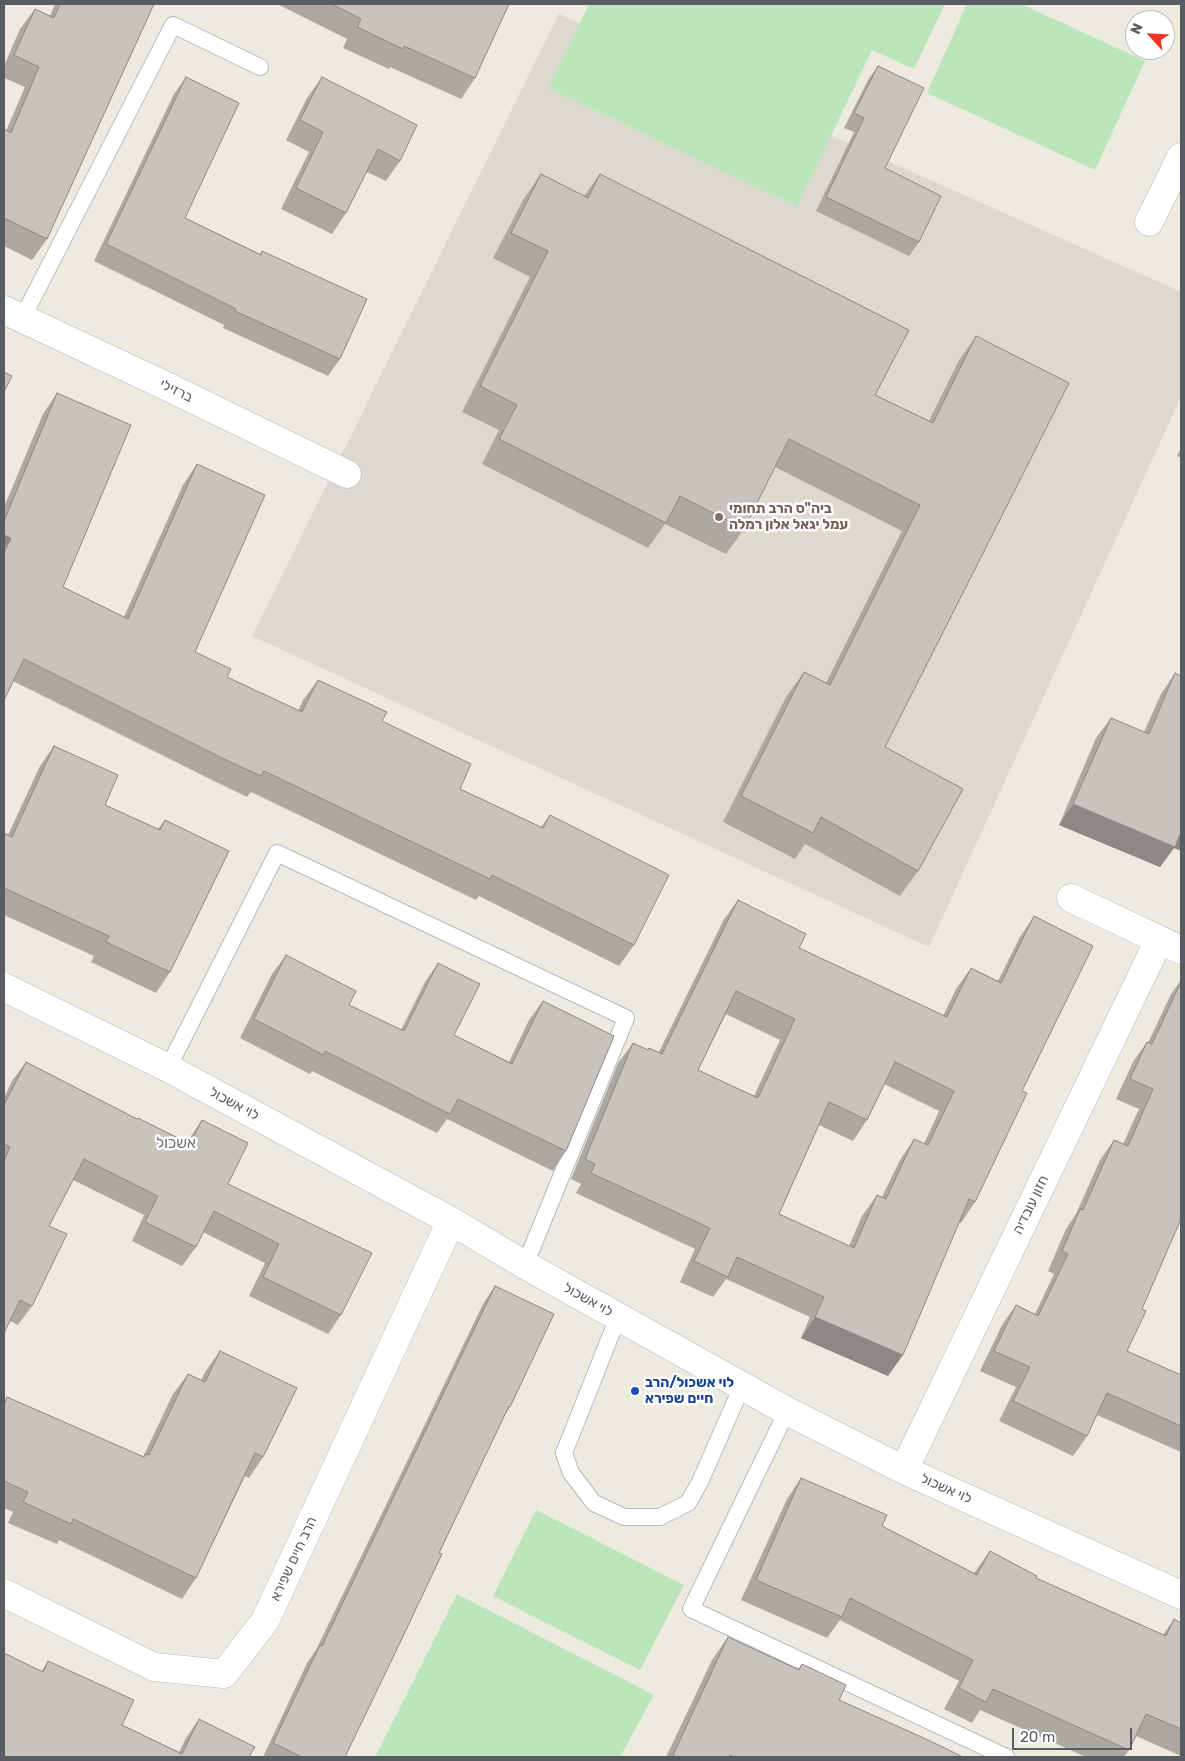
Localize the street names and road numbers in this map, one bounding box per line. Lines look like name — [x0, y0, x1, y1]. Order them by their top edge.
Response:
street label: ברזילי — [157, 376, 195, 406]
street label: לוי אשכול — [206, 1084, 262, 1124]
street label: חזון עובדיה — [1010, 1173, 1052, 1237]
street label: לוי אשכול — [560, 1279, 616, 1321]
street label: לוי אשכול — [918, 1470, 974, 1508]
street label: הרב חיים שפירא — [267, 1514, 321, 1604]

